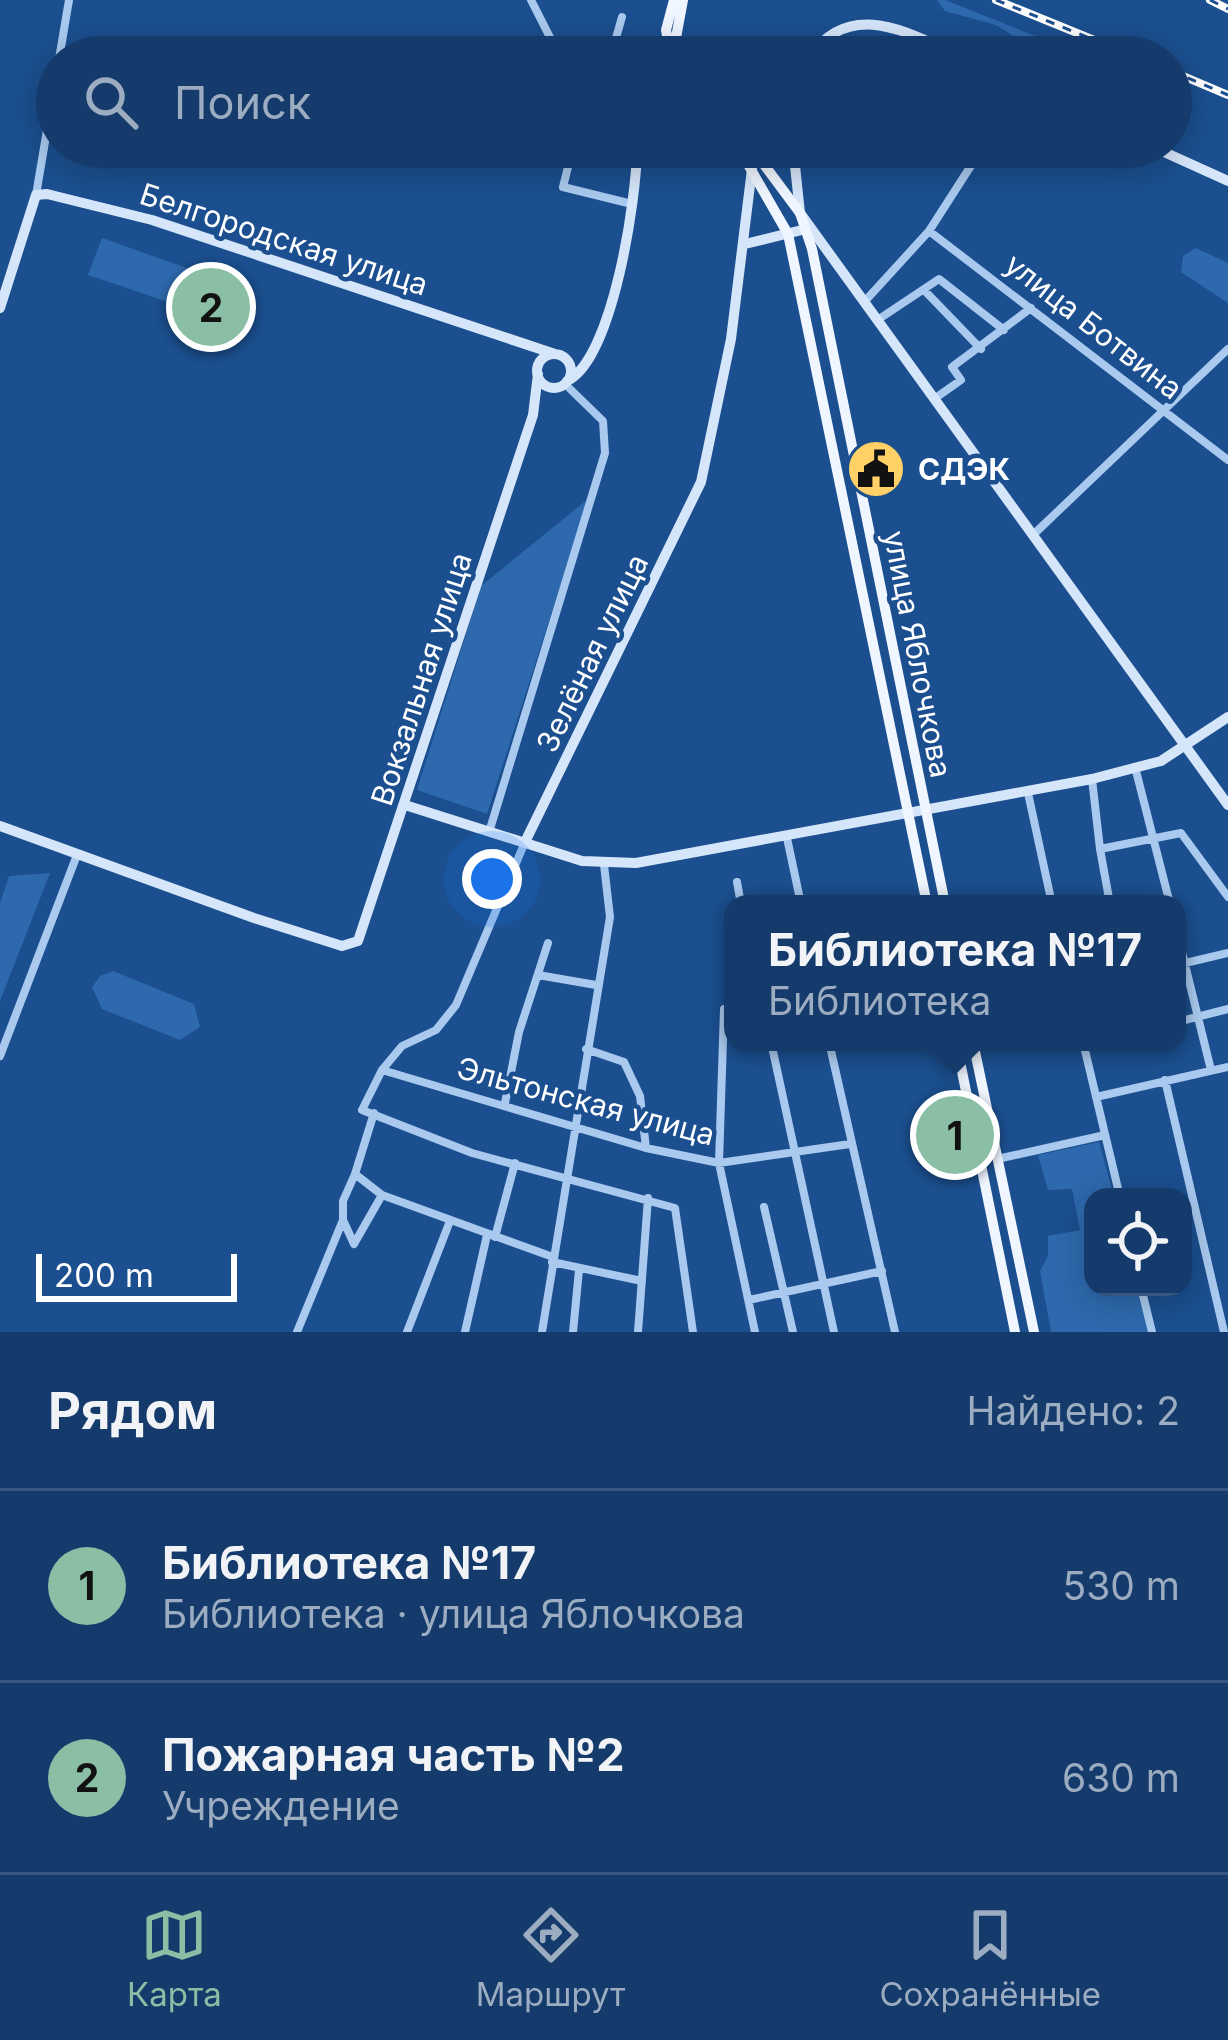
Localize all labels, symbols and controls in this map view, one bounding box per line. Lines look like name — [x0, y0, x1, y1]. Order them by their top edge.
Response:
search box — [36, 36, 1192, 168]
icon: search — [78, 69, 144, 135]
text: Поиск — [174, 75, 311, 130]
street label: Белгородская улица — [136, 175, 432, 303]
street label: улица Ботвина — [998, 246, 1190, 406]
pin: 2 — [172, 262, 250, 352]
public building icon: СДЭК — [845, 438, 907, 500]
place label: СДЭК — [918, 451, 1010, 487]
street label: улица Яблочкова — [876, 527, 960, 781]
street label: Вокзальная улица — [363, 548, 479, 810]
street label: Зелёная улица — [529, 548, 655, 758]
your location — [462, 849, 522, 909]
popup — [724, 895, 1186, 1051]
text: Библиотека №17 — [768, 922, 1142, 977]
text: Библиотека — [768, 977, 991, 1024]
street label: Эльтонская улица — [453, 1049, 719, 1153]
pin: 1 — [916, 1090, 994, 1180]
map controls — [1084, 1188, 1192, 1296]
button: locate — [1084, 1188, 1192, 1296]
scale bar — [36, 1248, 237, 1301]
text: 200 m — [54, 1255, 154, 1295]
text: Рядом — [48, 1380, 217, 1441]
text: Найдено: 2 — [966, 1387, 1180, 1434]
text: Библиотека №17 — [162, 1535, 536, 1590]
text: 1 — [79, 1562, 95, 1609]
text: 530 m — [1062, 1562, 1180, 1609]
text: Библиотека · улица Яблочкова — [162, 1590, 745, 1637]
text: Пожарная часть №2 — [162, 1727, 624, 1782]
text: 2 — [75, 1754, 99, 1801]
text: 630 m — [1062, 1754, 1180, 1801]
text: Учреждение — [162, 1782, 400, 1829]
tab: Карта — [127, 1902, 222, 2014]
tab: Маршрут — [476, 1902, 625, 2014]
tab: Сохранённые — [879, 1902, 1101, 2014]

